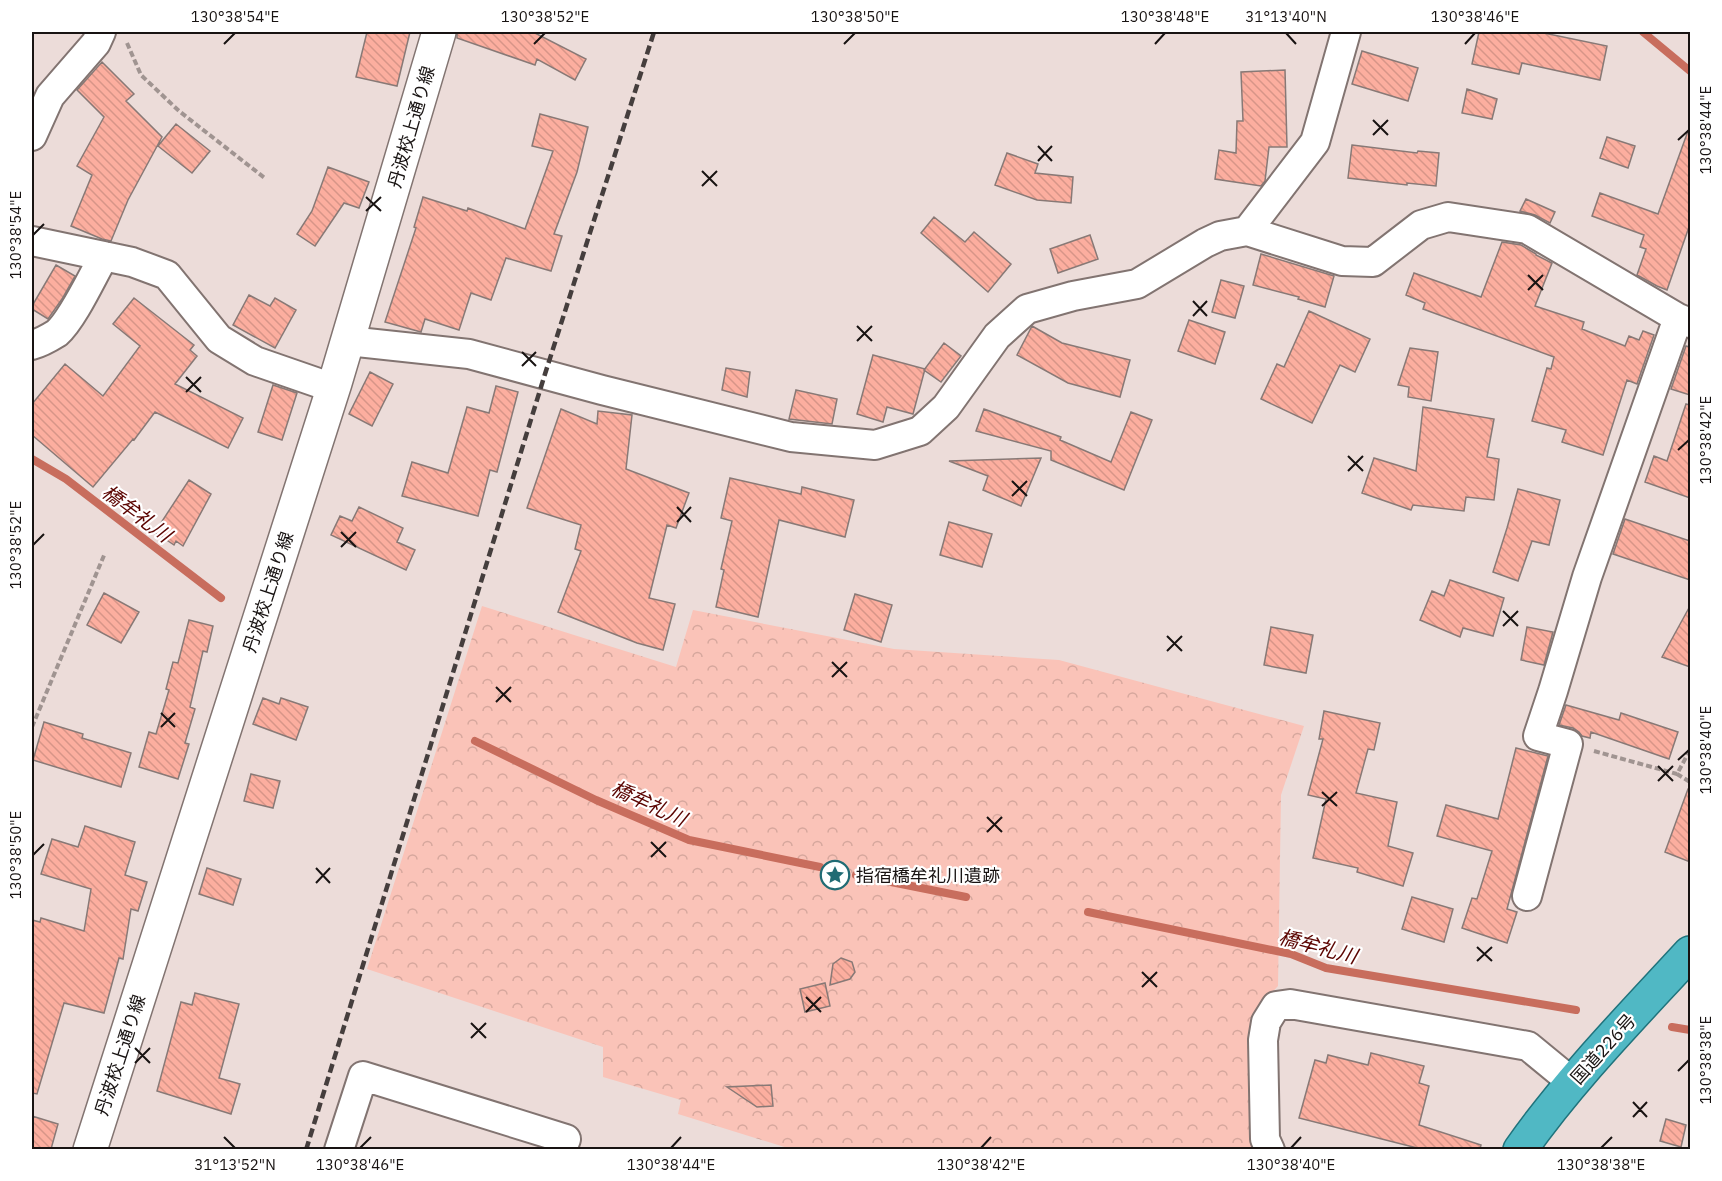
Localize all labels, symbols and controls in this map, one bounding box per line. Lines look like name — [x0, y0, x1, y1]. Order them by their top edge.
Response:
text: 130°38'54"E — [191, 7, 279, 26]
text: 130°38'52"E — [501, 7, 589, 26]
text: 130°38'50"E — [811, 7, 899, 26]
text: 130°38'48"E — [1121, 7, 1209, 26]
text: 31°13'40"N — [1245, 7, 1327, 26]
text: 130°38'46"E — [1431, 7, 1519, 26]
street label: 丹波校上通り線 — [383, 63, 439, 191]
text: 130°38'44"E — [1696, 86, 1715, 174]
text: 130°38'54"E — [6, 191, 25, 279]
text: 130°38'42"E — [1696, 396, 1715, 484]
water label: 橋牟礼川 — [97, 478, 179, 549]
text: 130°38'52"E — [6, 501, 25, 589]
street label: 丹波校上通り線 — [238, 529, 298, 655]
text: 130°38'40"E — [1696, 706, 1715, 794]
water label: 橋牟礼川 — [607, 774, 693, 833]
text: 130°38'50"E — [6, 811, 25, 899]
place icon: 指宿橋牟礼川遺跡 — [819, 859, 851, 891]
place label: 指宿橋牟礼川遺跡 — [856, 864, 1000, 887]
water label: 橋牟礼川 — [1276, 923, 1362, 970]
street label: 丹波校上通り線 — [90, 992, 150, 1118]
street label: 国道226号 — [1566, 1009, 1640, 1089]
text: 130°38'38"E — [1696, 1016, 1715, 1104]
text: 31°13'52"N — [194, 1155, 276, 1174]
text: 130°38'46"E — [316, 1155, 404, 1174]
text: 130°38'44"E — [627, 1155, 715, 1174]
text: 130°38'42"E — [937, 1155, 1025, 1174]
text: 130°38'40"E — [1247, 1155, 1335, 1174]
text: 130°38'38"E — [1557, 1155, 1645, 1174]

